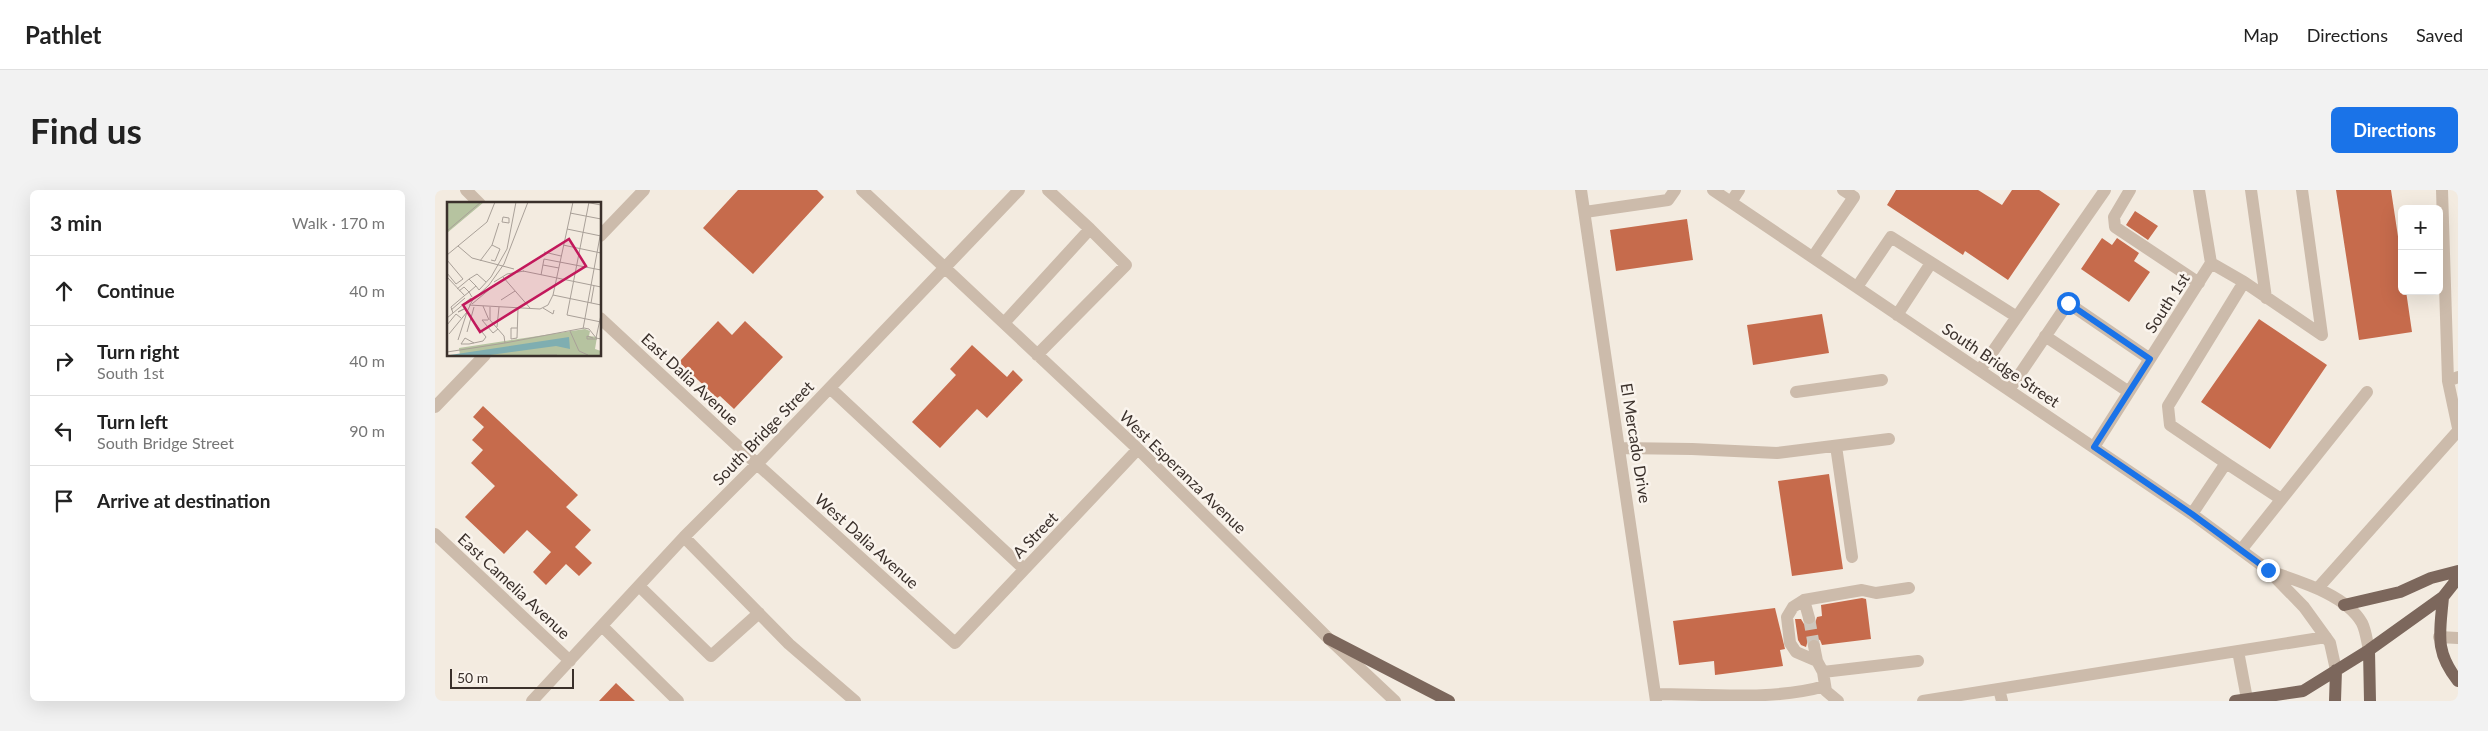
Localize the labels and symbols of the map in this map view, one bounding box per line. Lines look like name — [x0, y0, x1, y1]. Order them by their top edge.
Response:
inset map — [447, 202, 601, 356]
street label: South 1st — [2140, 269, 2193, 336]
route start — [2057, 292, 2080, 315]
street label: South Bridge Street — [1939, 318, 2064, 411]
street label: East Dalia Avenue — [638, 329, 743, 429]
street label: South Bridge Street — [708, 377, 817, 489]
street label: El Mercado Drive — [1618, 381, 1655, 504]
street label: West Esperanza Avenue — [1116, 406, 1251, 537]
street label: West Dalia Avenue — [812, 489, 923, 592]
street label: A Street — [1008, 508, 1061, 562]
street label: East Camelia Avenue — [454, 529, 574, 642]
route end — [2257, 559, 2280, 582]
scale bar — [450, 666, 574, 689]

